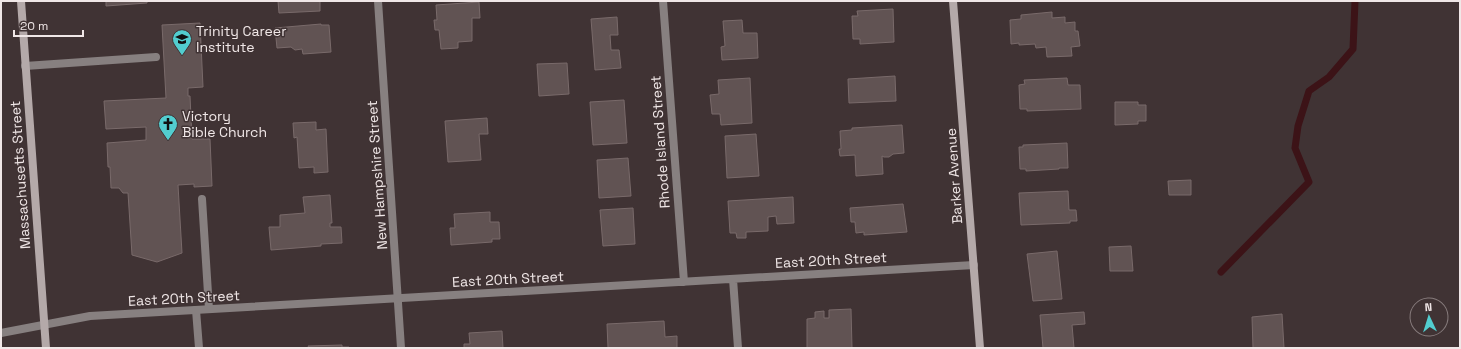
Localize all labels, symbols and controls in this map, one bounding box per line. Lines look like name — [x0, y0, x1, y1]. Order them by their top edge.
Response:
scale bar — [14, 12, 83, 38]
text: 20 m — [20, 18, 48, 34]
place label: Trinity Career Institute — [196, 22, 286, 56]
school or university icon: Trinity Career Institute — [171, 28, 193, 56]
street label: Rhode Island Street — [646, 75, 674, 209]
street label: Massachusetts Street — [6, 100, 34, 250]
street label: New Hampshire Street — [363, 100, 391, 250]
place label: Victory Bible Church — [182, 107, 267, 141]
church icon: Victory Bible Church — [157, 113, 179, 141]
street label: Barker Avenue — [942, 127, 966, 225]
street label: East 20th Street — [775, 248, 887, 272]
street label: East 20th Street — [452, 267, 564, 291]
street label: East 20th Street — [128, 286, 240, 310]
north arrow — [1409, 297, 1449, 337]
text: N — [1424, 300, 1432, 314]

